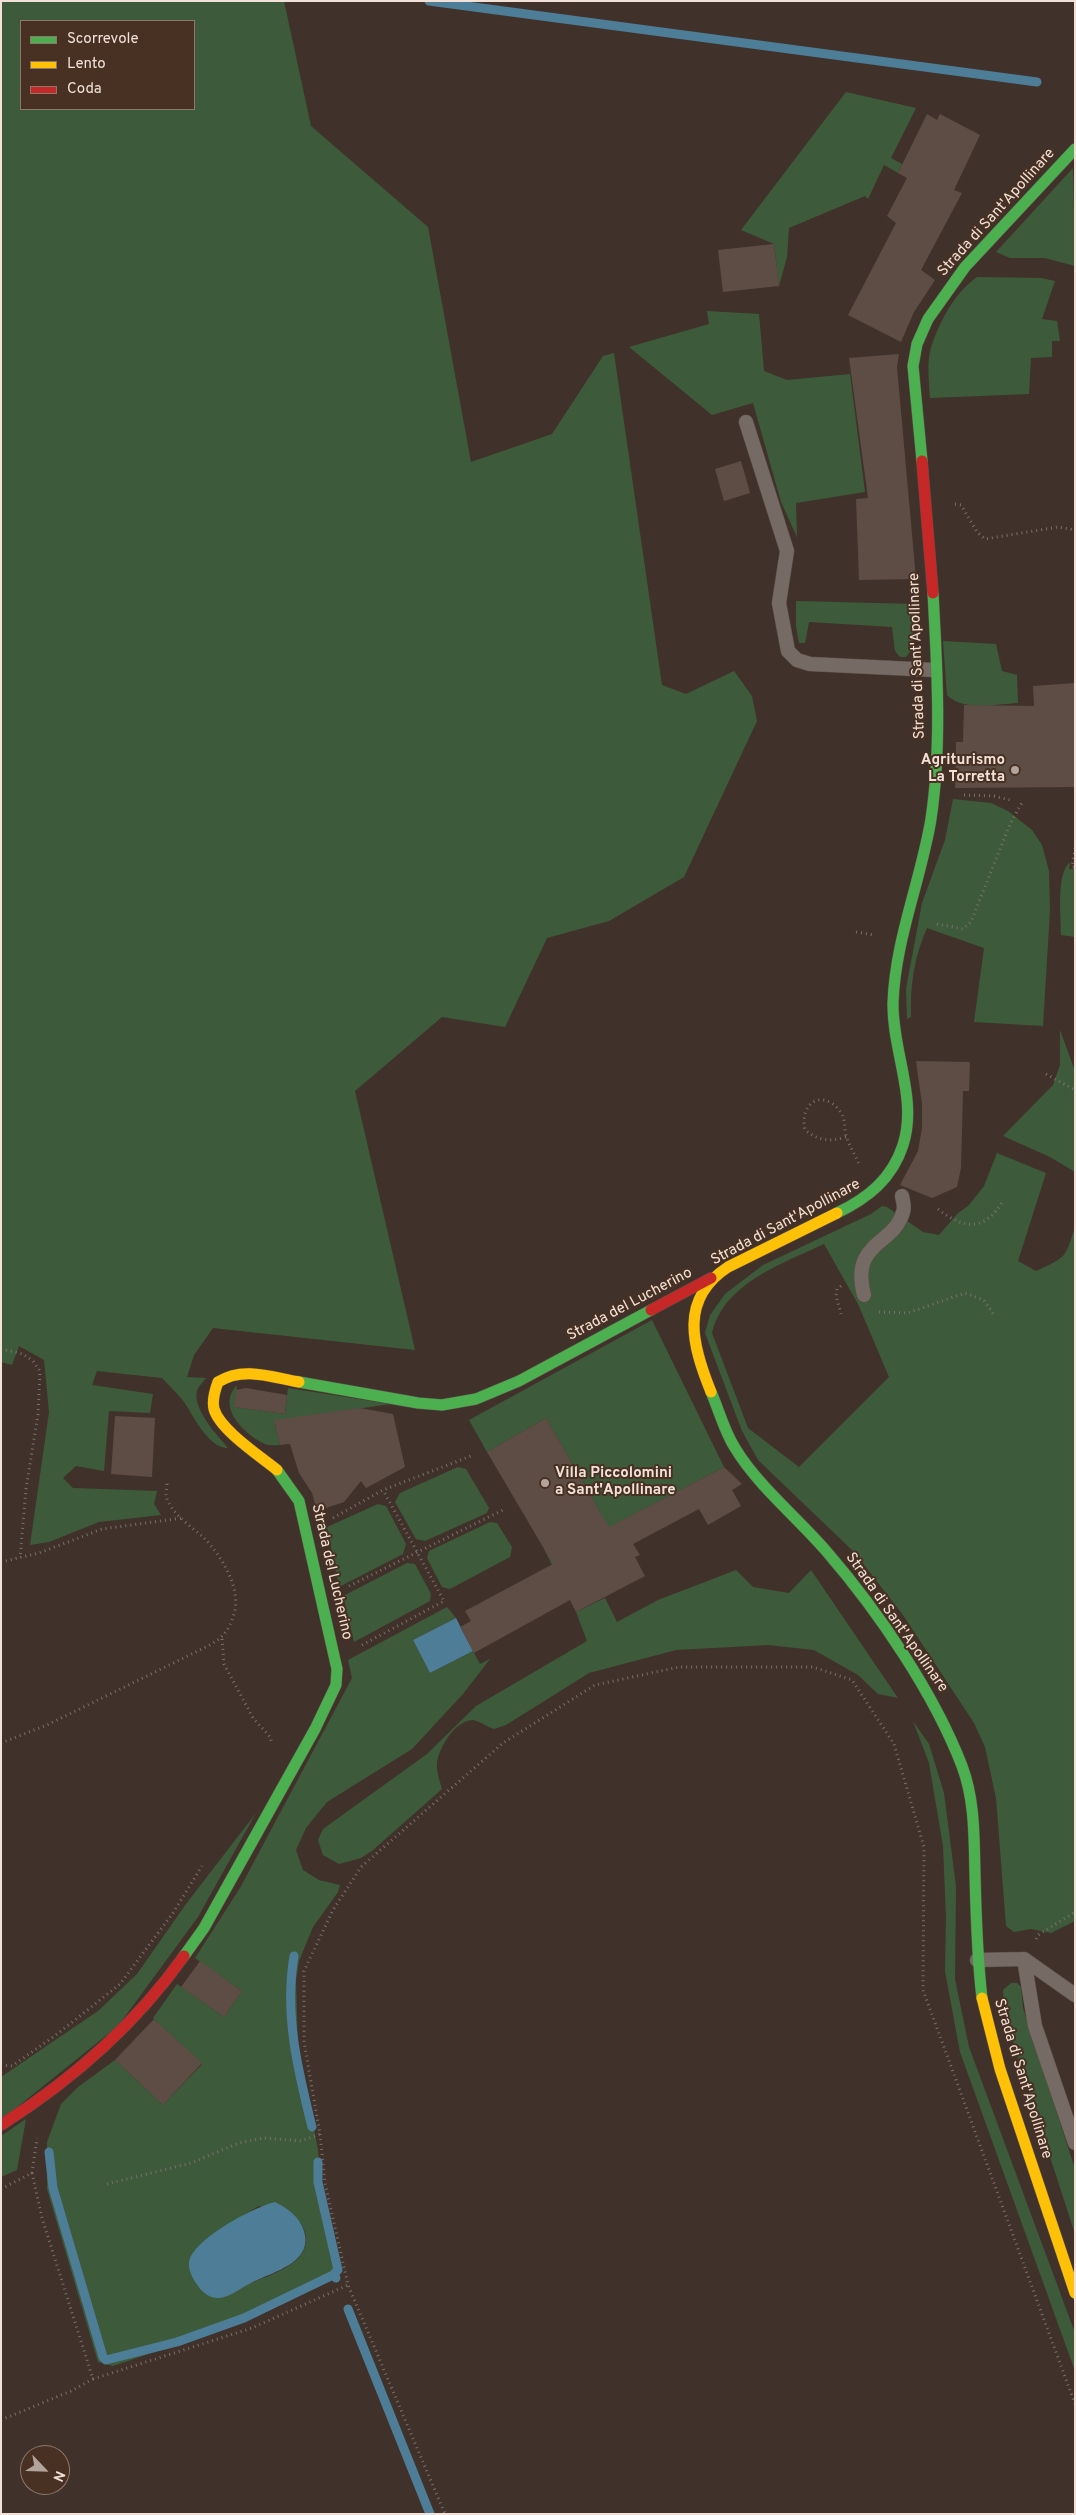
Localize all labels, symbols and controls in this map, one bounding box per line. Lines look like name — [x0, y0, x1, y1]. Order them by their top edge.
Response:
legend — [20, 20, 195, 110]
text: Scorrevole — [67, 30, 139, 49]
text: Lento — [67, 55, 106, 74]
text: Coda — [67, 80, 102, 99]
street label: Strada di Sant'Apollinare — [935, 145, 1059, 281]
street label: Strada di Sant'Apollinare — [906, 573, 930, 739]
place label: Agriturismo La Torretta — [921, 752, 1005, 787]
marker: Agriturismo La Torretta — [1009, 764, 1021, 776]
street label: Strada di Sant'Apollinare — [708, 1176, 864, 1270]
street label: Strada del Lucherino — [564, 1264, 696, 1346]
place label: Villa Piccolomini a Sant'Apollinare — [555, 1465, 676, 1500]
marker: Villa Piccolomini a Sant'Apollinare — [539, 1477, 551, 1489]
street label: Strada del Lucherino — [307, 1502, 355, 1642]
street label: Strada di Sant'Apollinare — [841, 1550, 951, 1696]
street label: Strada di Sant'Apollinare — [989, 1997, 1055, 2161]
north arrow — [20, 2445, 70, 2495]
text: N — [48, 2468, 68, 2484]

